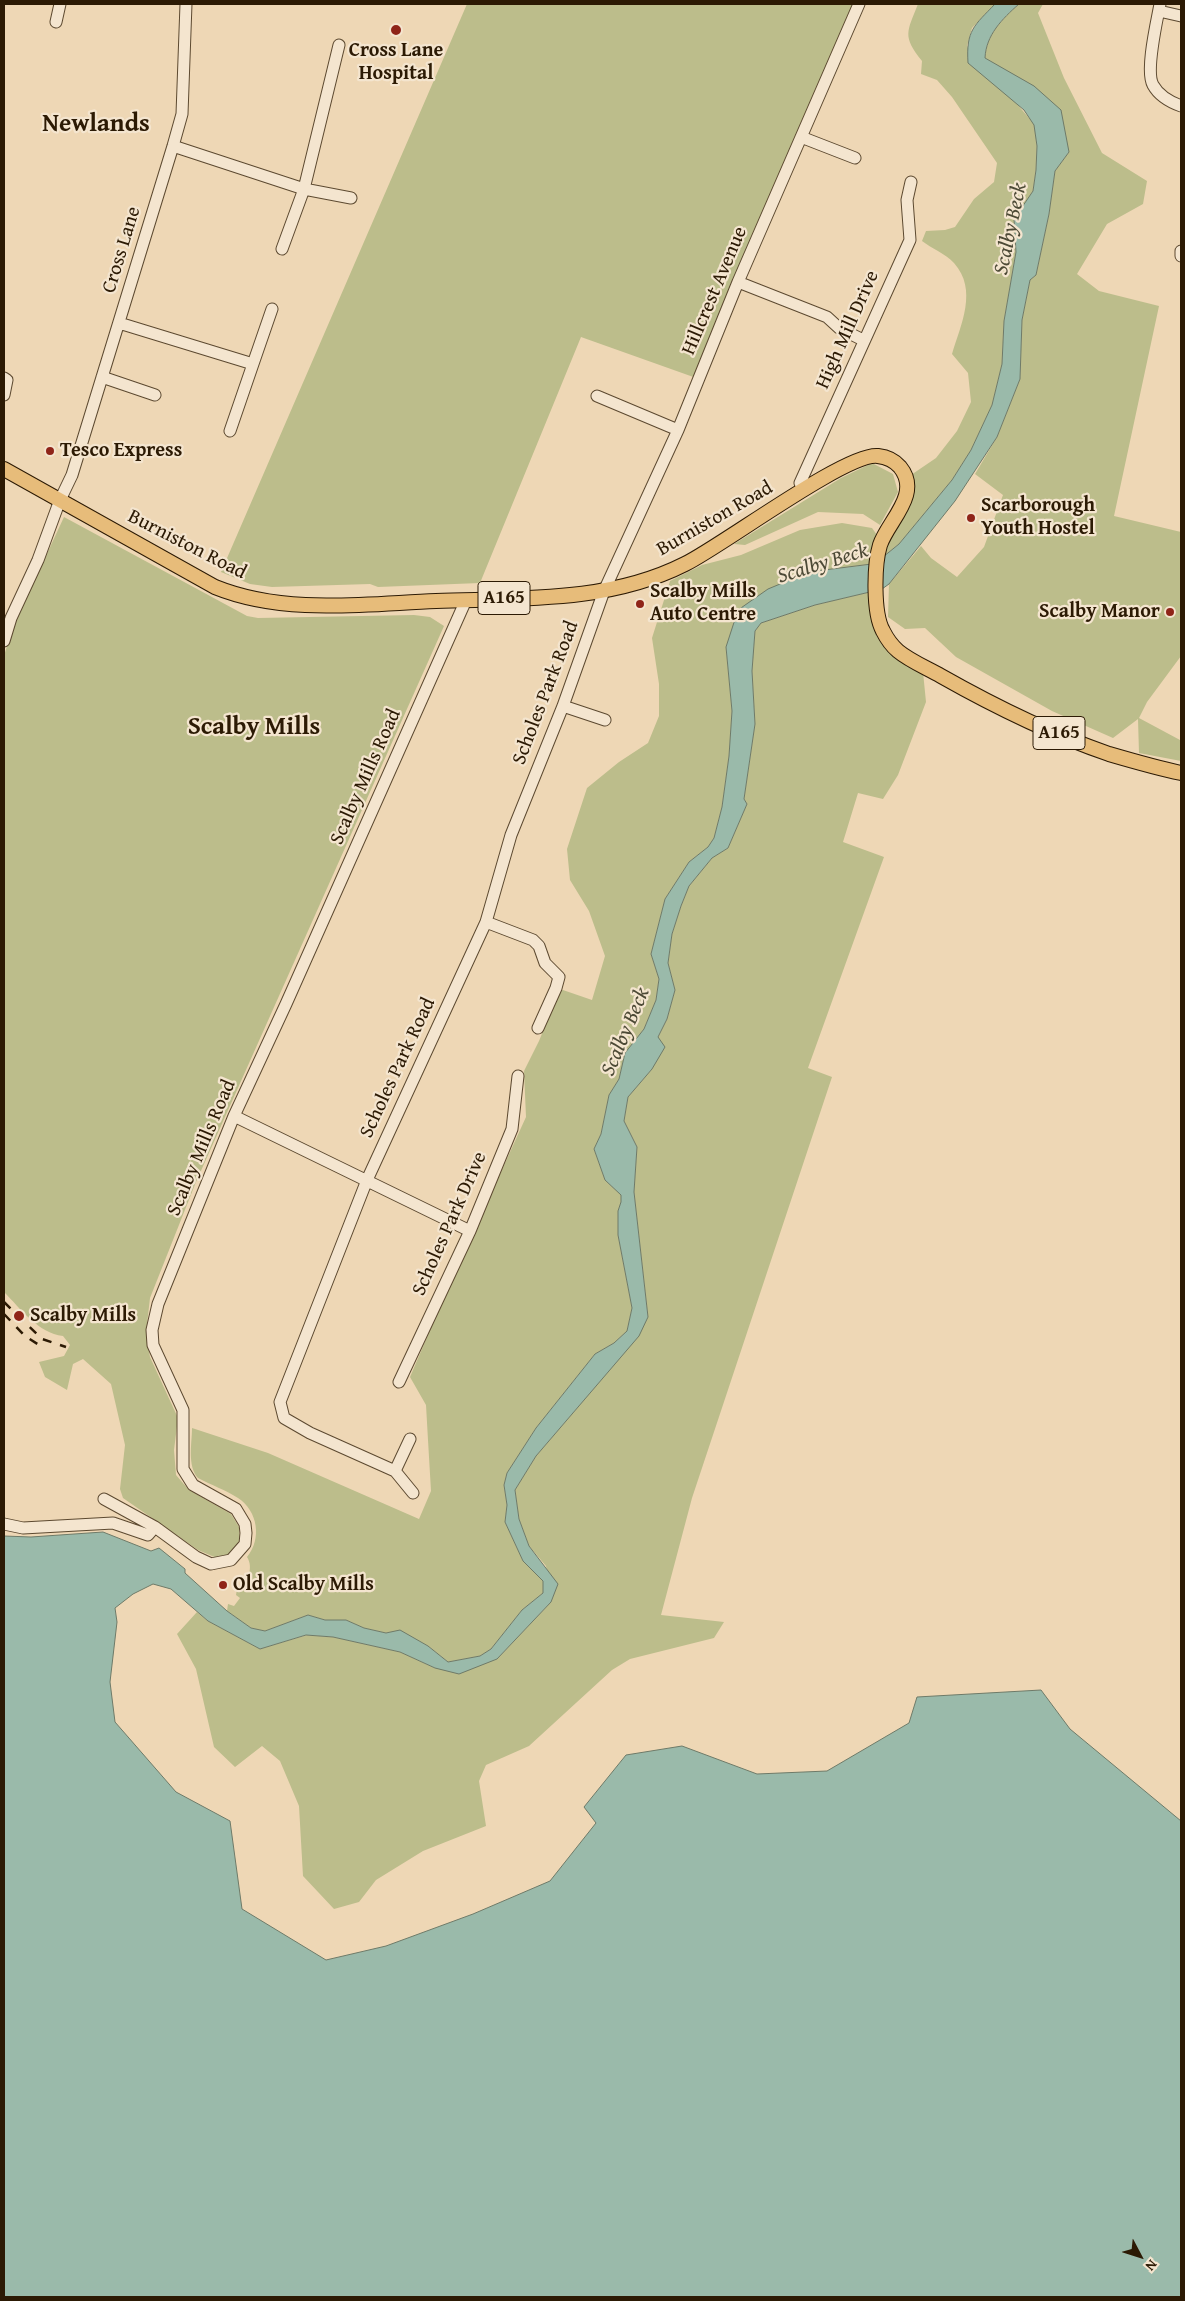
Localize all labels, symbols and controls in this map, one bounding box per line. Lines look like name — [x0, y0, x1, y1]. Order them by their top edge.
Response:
marker: Cross Lane Hospital — [389, 23, 403, 37]
place label: Cross Lane Hospital — [349, 39, 443, 86]
district label: Newlands — [42, 110, 150, 140]
water label: Scalby Beck — [989, 181, 1033, 277]
street label: Cross Lane — [97, 204, 147, 296]
street label: Hillcrest Avenue — [677, 223, 753, 359]
street label: High Mill Drive — [811, 267, 885, 393]
place label: Tesco Express — [60, 439, 182, 463]
marker: Tesco Express — [44, 445, 56, 457]
street label: Burniston Road — [653, 476, 777, 562]
place label: Scarborough Youth Hostel — [981, 494, 1095, 541]
street label: Burniston Road — [124, 505, 250, 585]
marker: Scarborough Youth Hostel — [965, 512, 977, 524]
water label: Scalby Beck — [775, 538, 871, 590]
place label: Scalby Mills Auto Centre — [650, 580, 756, 627]
road number: A165 — [478, 582, 530, 614]
marker: Scalby Mills Auto Centre — [634, 598, 646, 610]
place label: Scalby Manor — [1039, 600, 1160, 624]
marker: Scalby Manor — [1164, 606, 1176, 618]
street label: Scholes Park Road — [508, 618, 584, 768]
street label: Scalby Mills Road — [325, 705, 407, 849]
district label: Scalby Mills — [188, 713, 320, 743]
road number: A165 — [1033, 716, 1085, 750]
water label: Scalby Beck — [596, 984, 656, 1080]
street label: Scholes Park Road — [355, 994, 441, 1142]
street label: Scalby Mills Road — [162, 1076, 242, 1220]
street label: Scholes Park Drive — [408, 1148, 492, 1300]
place label: Scalby Mills — [30, 1304, 136, 1328]
marker: Scalby Mills — [12, 1309, 26, 1323]
place label: Old Scalby Mills — [233, 1573, 374, 1597]
marker: Old Scalby Mills — [217, 1579, 229, 1591]
north arrow — [1115, 2231, 1165, 2281]
text: N — [1141, 2256, 1162, 2276]

